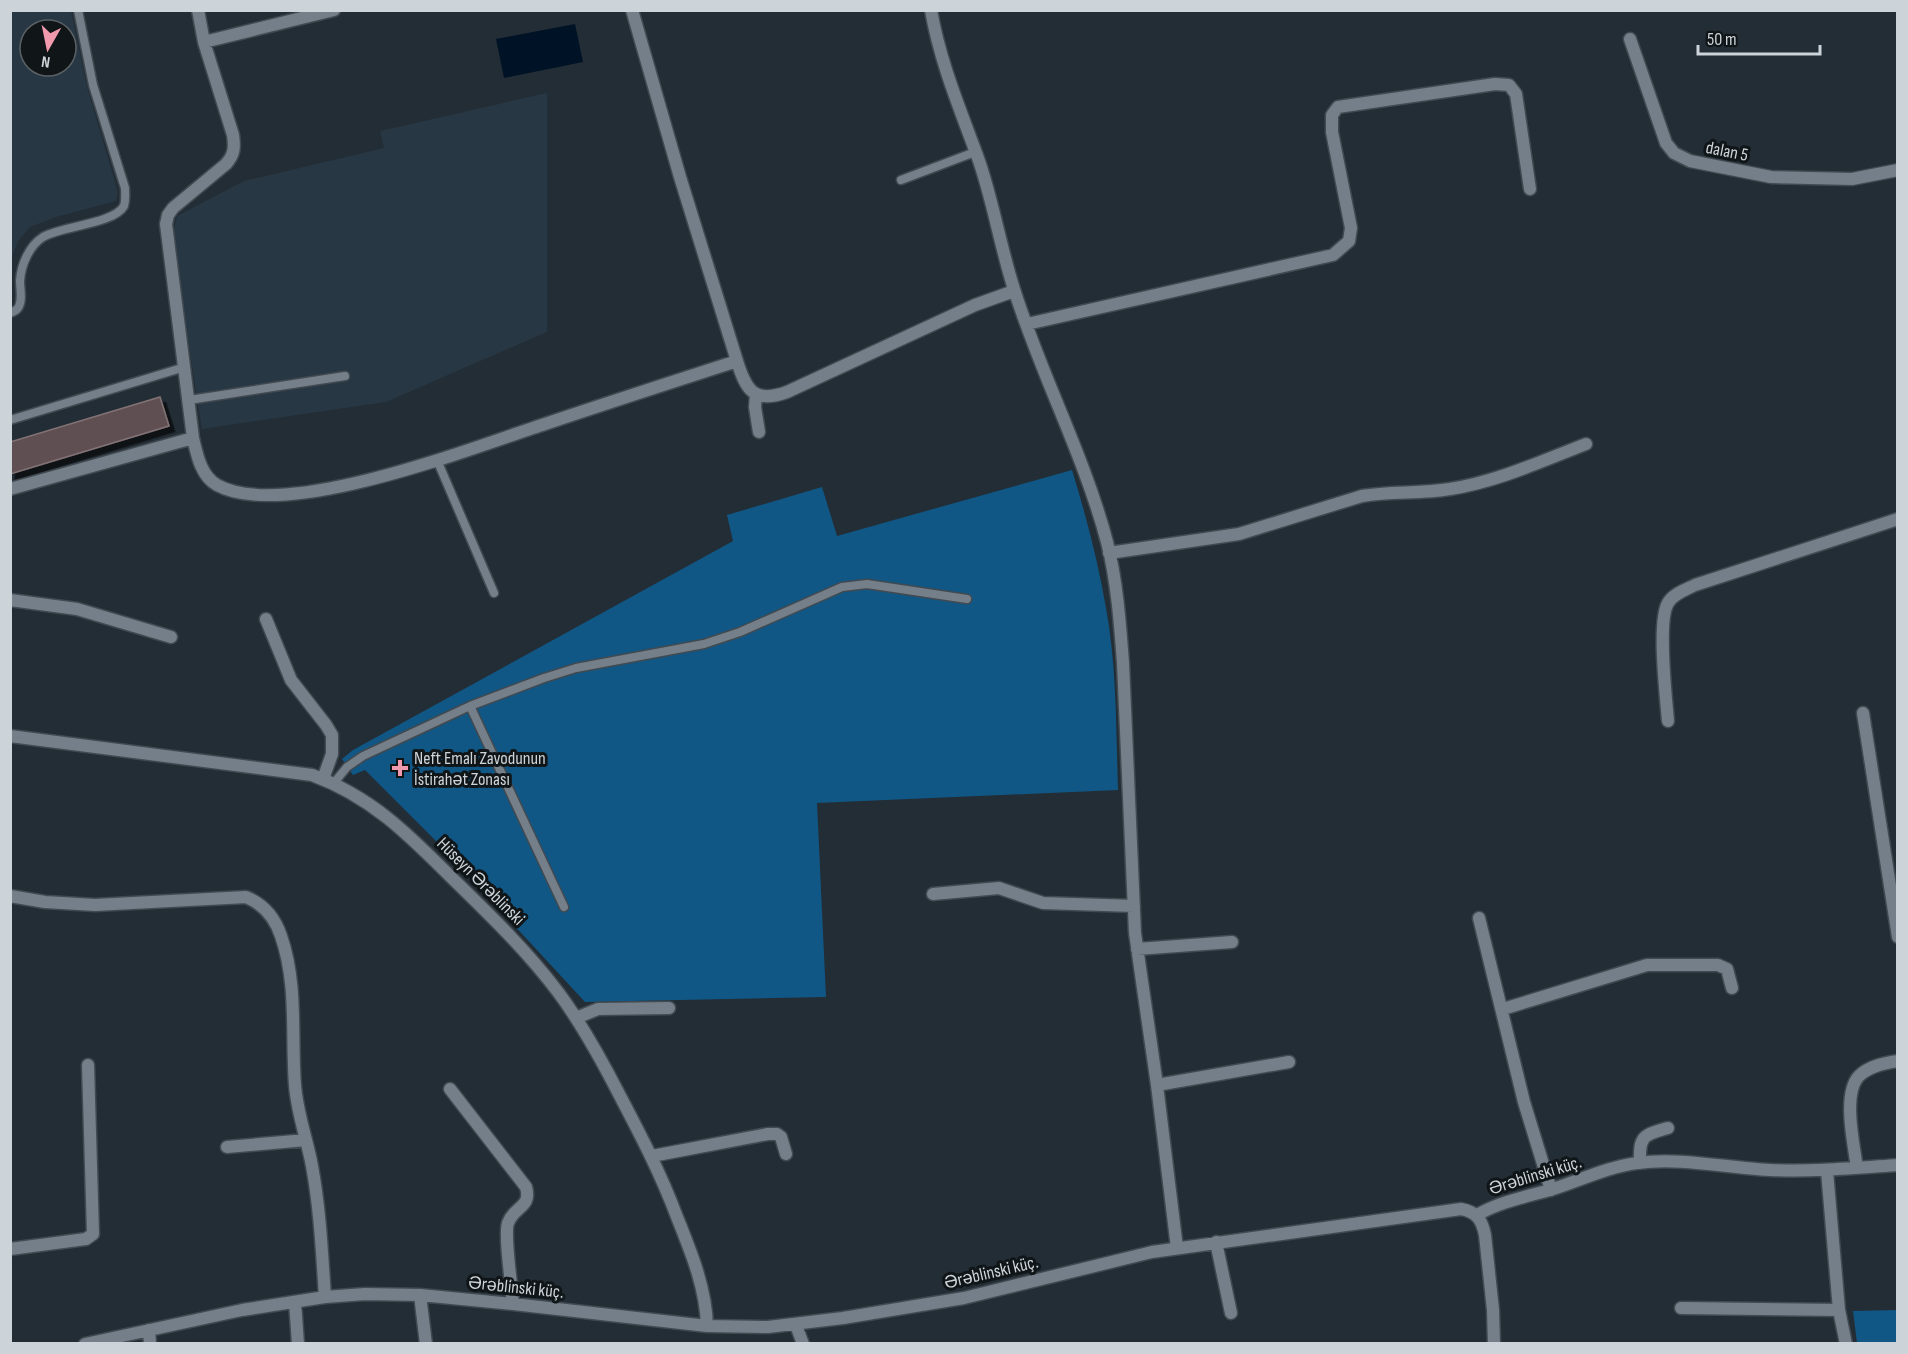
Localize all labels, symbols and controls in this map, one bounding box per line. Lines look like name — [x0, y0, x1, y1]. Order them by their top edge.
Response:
north arrow — [18, 18, 78, 78]
scale bar — [1698, 18, 1820, 56]
text: 50 m — [1707, 29, 1737, 50]
text: N — [40, 51, 52, 71]
street label: dalan 5 — [1704, 137, 1750, 166]
place label: Neft Emalı Zavodunun İstirahət Zonası — [414, 748, 546, 790]
marker: Neft Emalı Zavodunun İstirahət Zonası — [391, 759, 409, 777]
street label: Hüseyn Ərəblinski — [432, 833, 529, 930]
street label: Ərəblinski küç. — [1486, 1151, 1584, 1200]
street label: Ərəblinski küç. — [942, 1251, 1040, 1294]
street label: Ərəblinski küç. — [467, 1272, 565, 1303]

